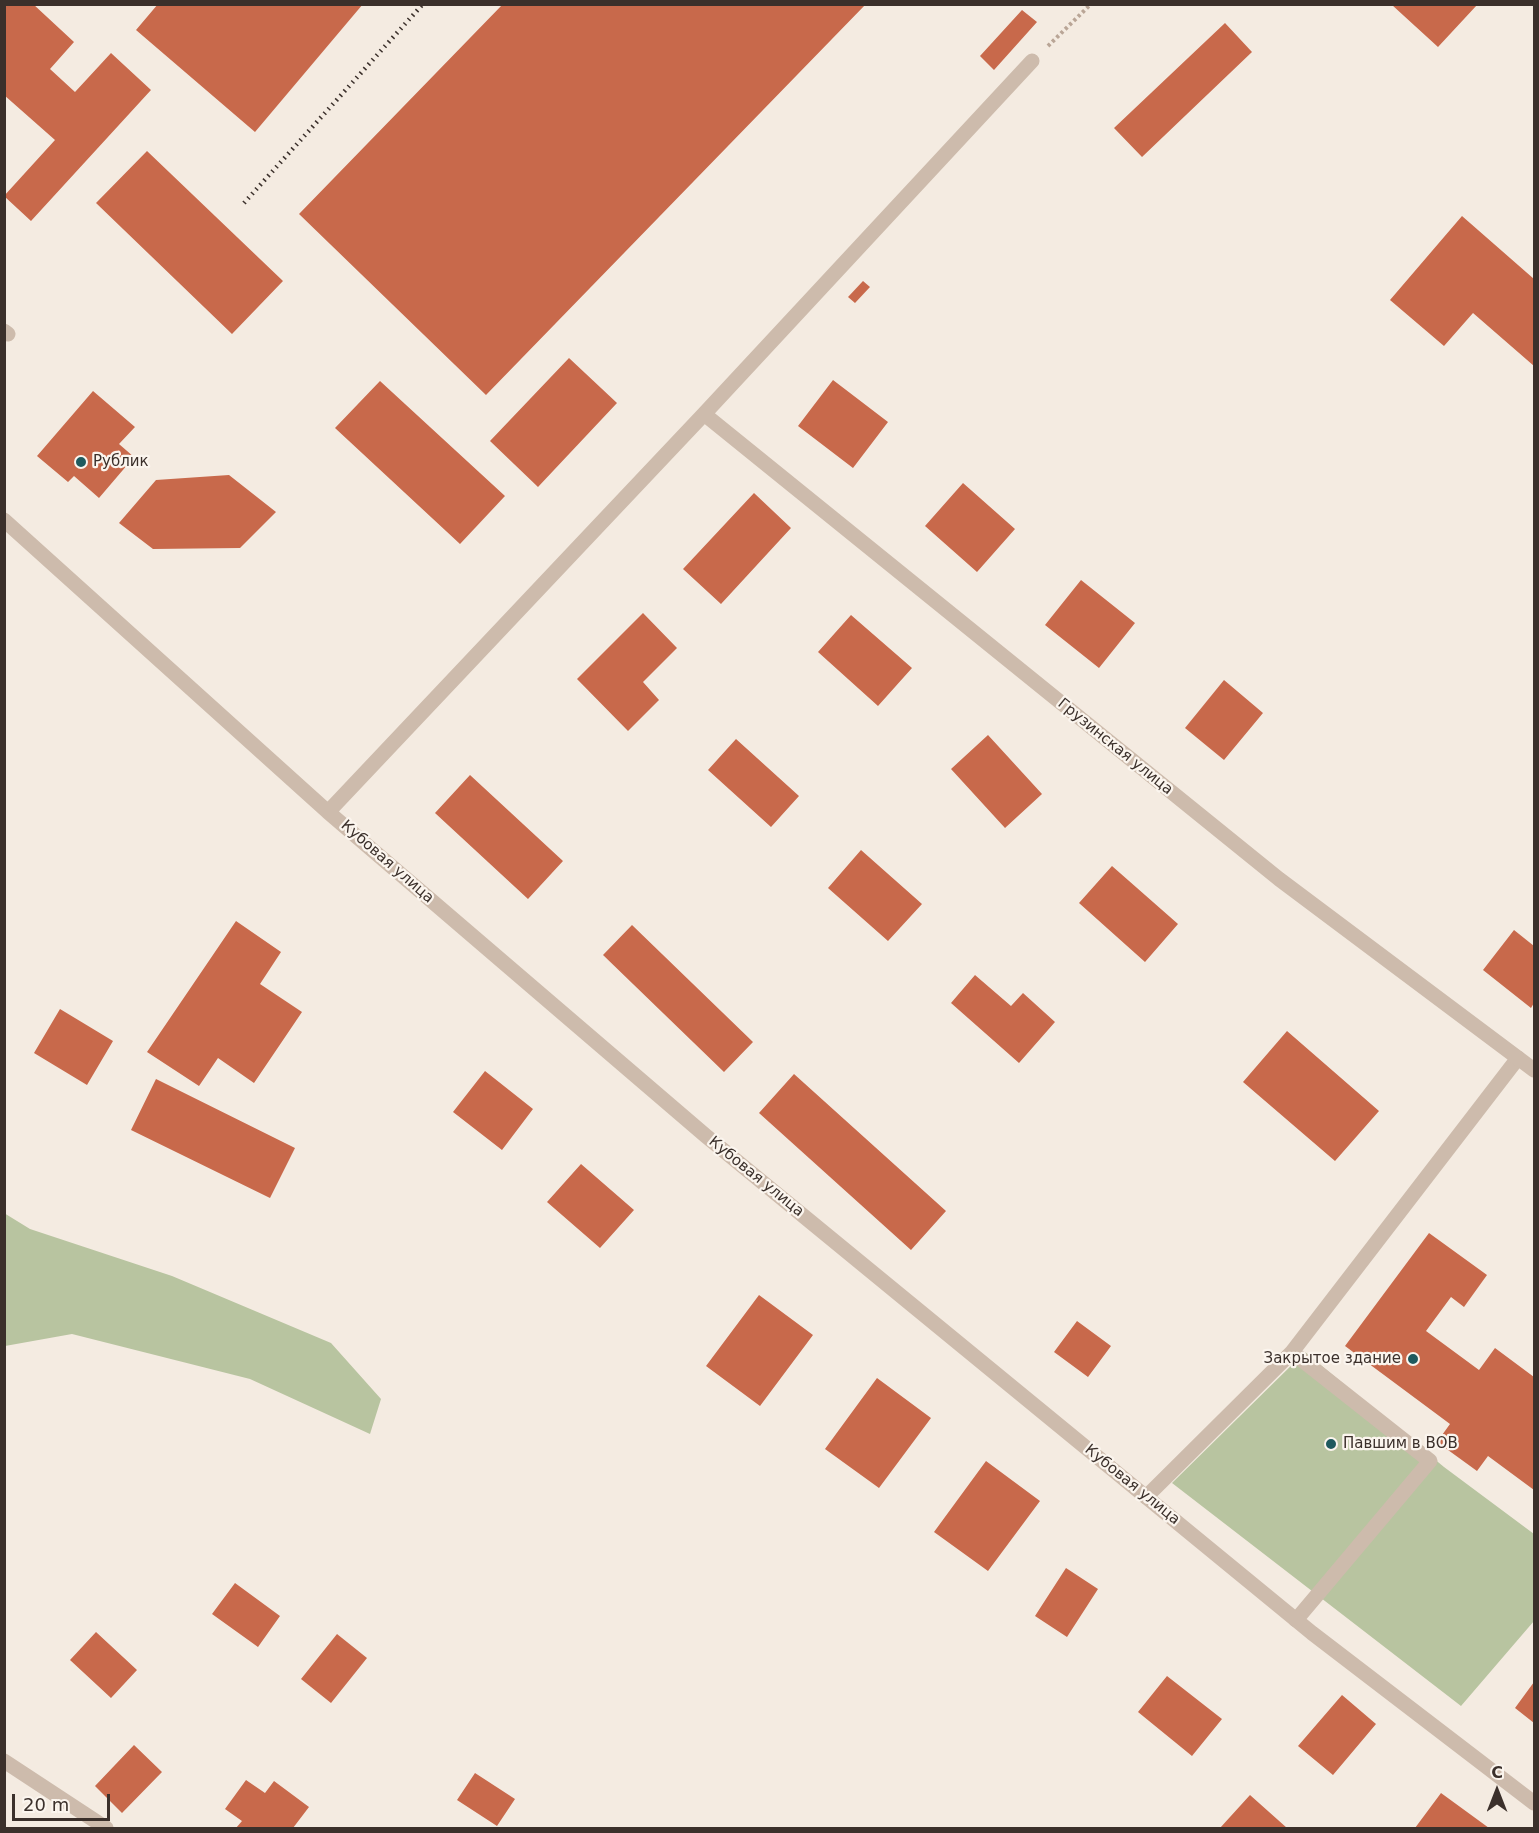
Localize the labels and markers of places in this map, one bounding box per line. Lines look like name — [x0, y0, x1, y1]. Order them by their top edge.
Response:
place label: Рублик — [93, 453, 149, 471]
marker: Рублик — [74, 455, 88, 469]
place label: Закрытое здание — [1264, 1350, 1401, 1368]
marker: Закрытое здание — [1406, 1352, 1420, 1366]
place label: Павшим в ВОВ — [1343, 1435, 1458, 1453]
marker: Павшим в ВОВ — [1324, 1437, 1338, 1451]

